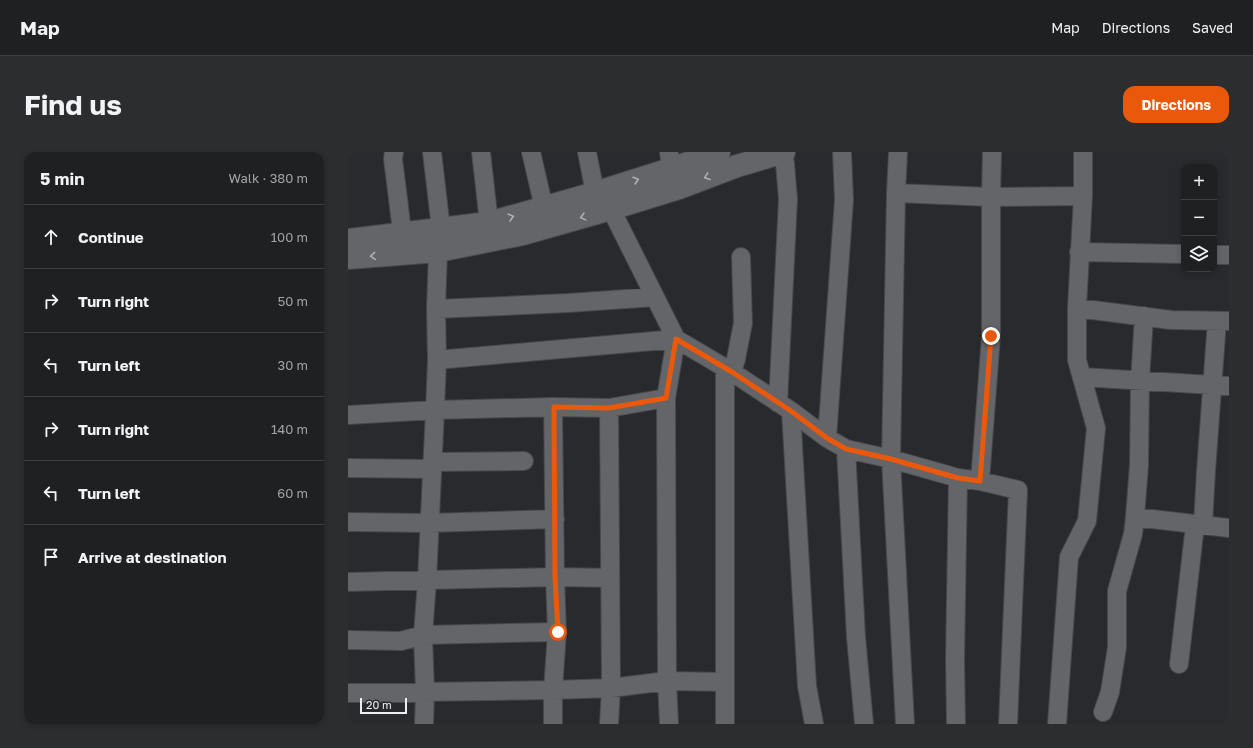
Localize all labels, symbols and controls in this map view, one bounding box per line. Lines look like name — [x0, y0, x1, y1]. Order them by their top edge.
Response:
text: Map — [20, 16, 60, 39]
text: Map — [1051, 19, 1080, 36]
text: Directions — [1102, 19, 1170, 36]
text: Saved — [1192, 19, 1233, 36]
button: Directions — [1123, 86, 1229, 123]
text: Find us — [24, 88, 122, 121]
map controls — [1181, 164, 1217, 272]
button: + — [1181, 164, 1217, 200]
text: 5 min — [40, 168, 84, 189]
text: Walk · 380 m — [228, 170, 308, 186]
one-way arrow — [703, 173, 710, 181]
one-way arrow — [632, 176, 639, 185]
button: − — [1181, 200, 1217, 236]
one-way arrow — [580, 212, 587, 221]
one-way arrow — [508, 213, 514, 221]
icon: ahead — [40, 226, 62, 248]
text: Continue — [78, 228, 144, 246]
text: 100 m — [271, 229, 308, 245]
button: layers — [1181, 236, 1217, 272]
one-way arrow — [370, 252, 376, 261]
icon: right — [40, 290, 62, 312]
text: Turn right — [78, 292, 149, 310]
text: 50 m — [278, 293, 308, 309]
route end — [982, 327, 1000, 345]
icon: left — [40, 354, 62, 376]
text: Turn left — [78, 356, 140, 374]
text: 30 m — [278, 357, 308, 373]
icon: right — [40, 418, 62, 440]
text: Turn right — [78, 420, 149, 438]
text: 140 m — [271, 421, 308, 437]
icon: left — [40, 482, 62, 504]
text: Turn left — [78, 484, 140, 502]
text: 60 m — [277, 485, 308, 501]
icon: arrive — [40, 546, 62, 568]
text: Arrive at destination — [78, 548, 227, 566]
route start — [549, 623, 567, 641]
scale bar — [360, 696, 407, 715]
text: 20 m — [366, 698, 392, 711]

